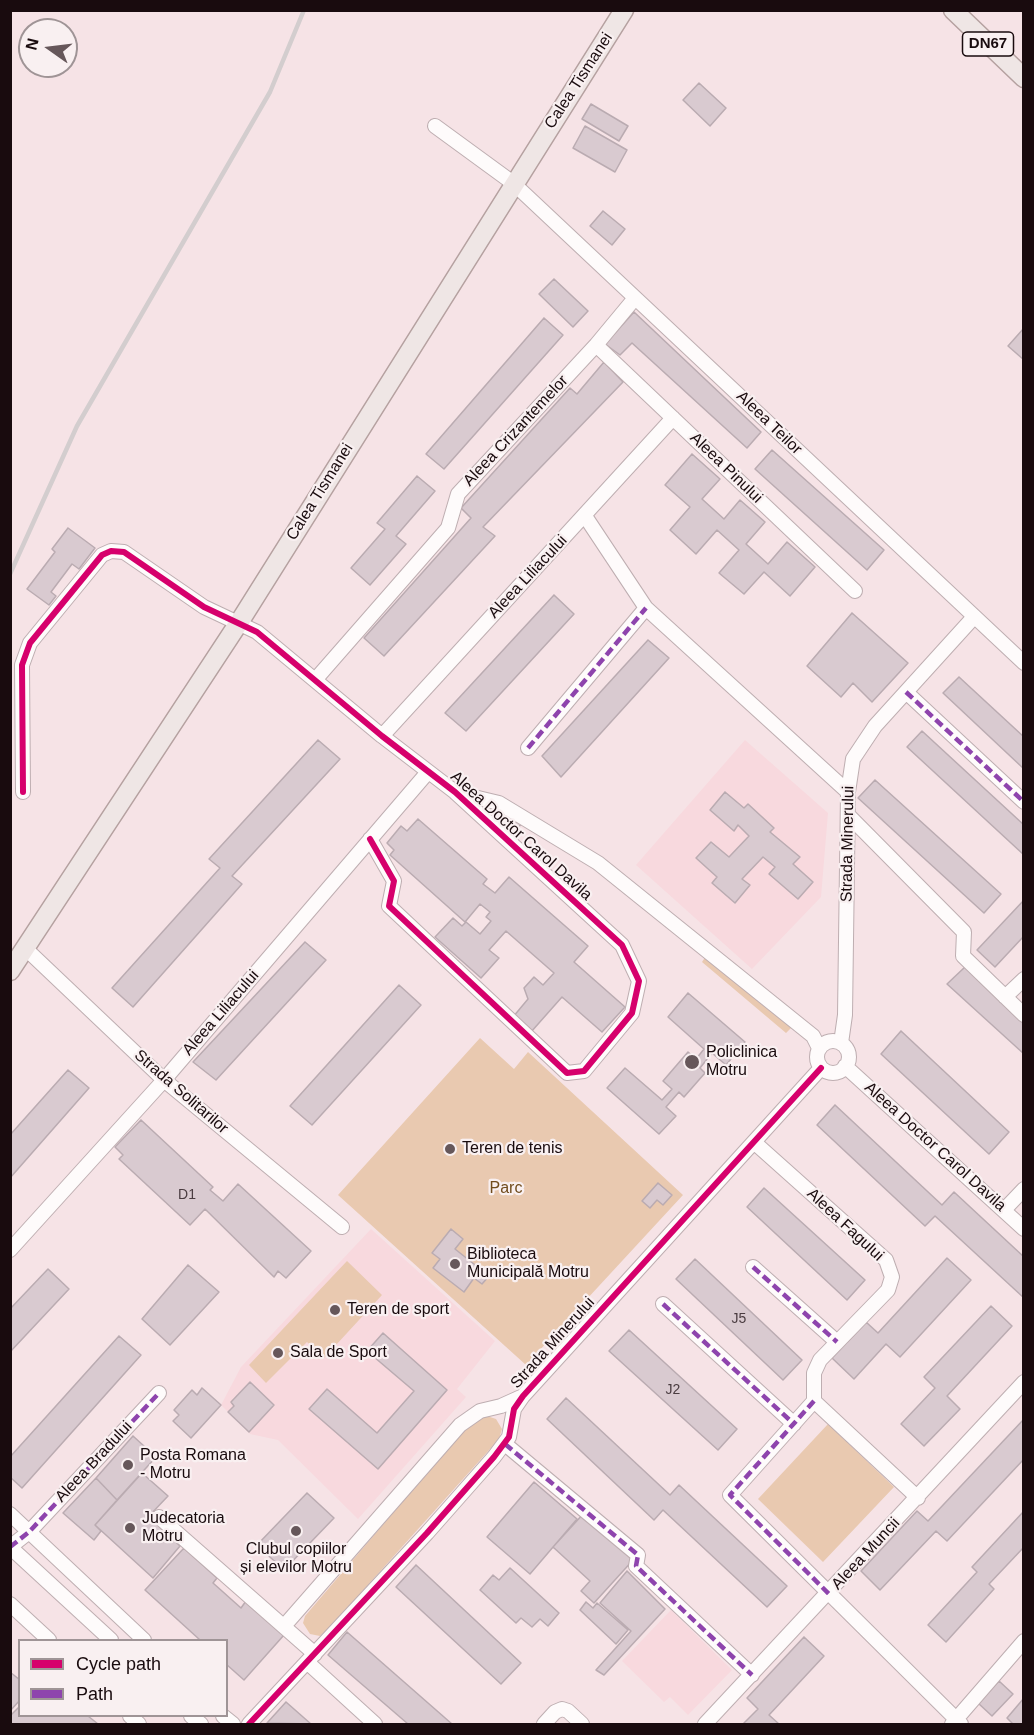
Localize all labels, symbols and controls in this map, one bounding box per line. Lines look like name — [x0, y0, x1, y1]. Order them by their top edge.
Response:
north arrow — [18, 18, 78, 78]
street label: Calea Tismanei — [541, 29, 617, 133]
road number: DN67 — [962, 32, 1014, 56]
text: N — [22, 36, 42, 52]
street label: Aleea Crizantemelor — [460, 371, 572, 491]
street label: Aleea Teilor — [732, 387, 806, 459]
street label: Aleea Pinului — [686, 429, 766, 507]
street label: Calea Tismanei — [283, 440, 357, 544]
street label: Aleea Liliacului — [485, 531, 571, 623]
street label: Aleea Doctor Carol Davila — [446, 767, 596, 905]
street label: Strada Minerului — [837, 786, 859, 902]
street label: Aleea Liliacului — [179, 966, 263, 1060]
place label: Policlinica Motru — [706, 1043, 777, 1081]
street label: Strada Solitarilor — [130, 1046, 232, 1138]
marker: Policlinica Motru — [683, 1053, 701, 1071]
street label: Aleea Doctor Carol Davila — [860, 1078, 1010, 1216]
place label: Teren de tenis — [462, 1139, 563, 1159]
marker: Teren de tenis — [443, 1142, 457, 1156]
park label: Parc — [490, 1179, 522, 1199]
street label: Aleea Fagului — [803, 1185, 887, 1265]
house number: D1 — [178, 1187, 196, 1203]
place label: Biblioteca Municipală Motru — [467, 1245, 589, 1283]
marker: Biblioteca Municipală Motru — [448, 1257, 462, 1271]
street label: Strada Minerului — [507, 1293, 599, 1393]
place label: Teren de sport — [347, 1300, 449, 1320]
marker: Teren de sport — [328, 1303, 342, 1317]
house number: J5 — [732, 1311, 746, 1327]
place label: Sala de Sport — [290, 1343, 387, 1363]
marker: Sala de Sport — [271, 1346, 285, 1360]
house number: J2 — [666, 1382, 680, 1398]
street label: Aleea Bradului — [51, 1417, 137, 1507]
place label: Posta Romana - Motru — [140, 1446, 246, 1484]
marker: Posta Romana - Motru — [121, 1458, 135, 1472]
place label: Judecatoria Motru — [142, 1509, 225, 1547]
street label: Aleea Muncii — [828, 1514, 904, 1594]
marker: Judecatoria Motru — [123, 1521, 137, 1535]
marker: Clubul copiilor și elevilor Motru — [289, 1524, 303, 1538]
place label: Clubul copiilor și elevilor Motru — [240, 1540, 352, 1578]
legend — [18, 1639, 228, 1717]
text: Cycle path — [76, 1654, 161, 1674]
text: Path — [76, 1684, 113, 1704]

